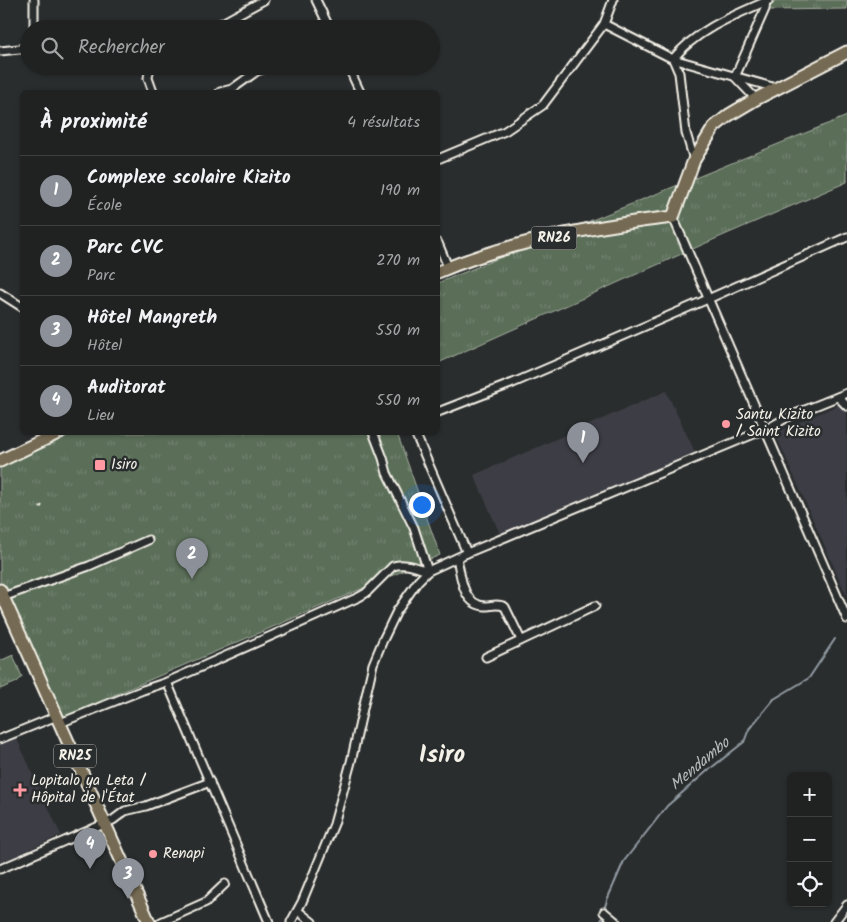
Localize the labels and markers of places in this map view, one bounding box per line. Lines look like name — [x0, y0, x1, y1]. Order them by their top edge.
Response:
place label: Santu Kizito / Saint Kizito — [736, 403, 821, 444]
marker: Santu Kizito / Saint Kizito — [720, 418, 732, 430]
pin: 1 — [567, 422, 599, 463]
place label: Isiro — [111, 453, 138, 477]
marker: Isiro — [93, 458, 107, 472]
pin: 2 — [176, 538, 208, 579]
place label: Lopitalo ya Leta / Hôpital de l'État — [31, 769, 147, 810]
marker: Lopitalo ya Leta / Hôpital de l'État — [13, 783, 27, 797]
pin: 4 — [74, 828, 106, 869]
place label: Renapi — [163, 842, 206, 866]
marker: Renapi — [147, 848, 159, 860]
pin: 3 — [112, 858, 144, 899]

